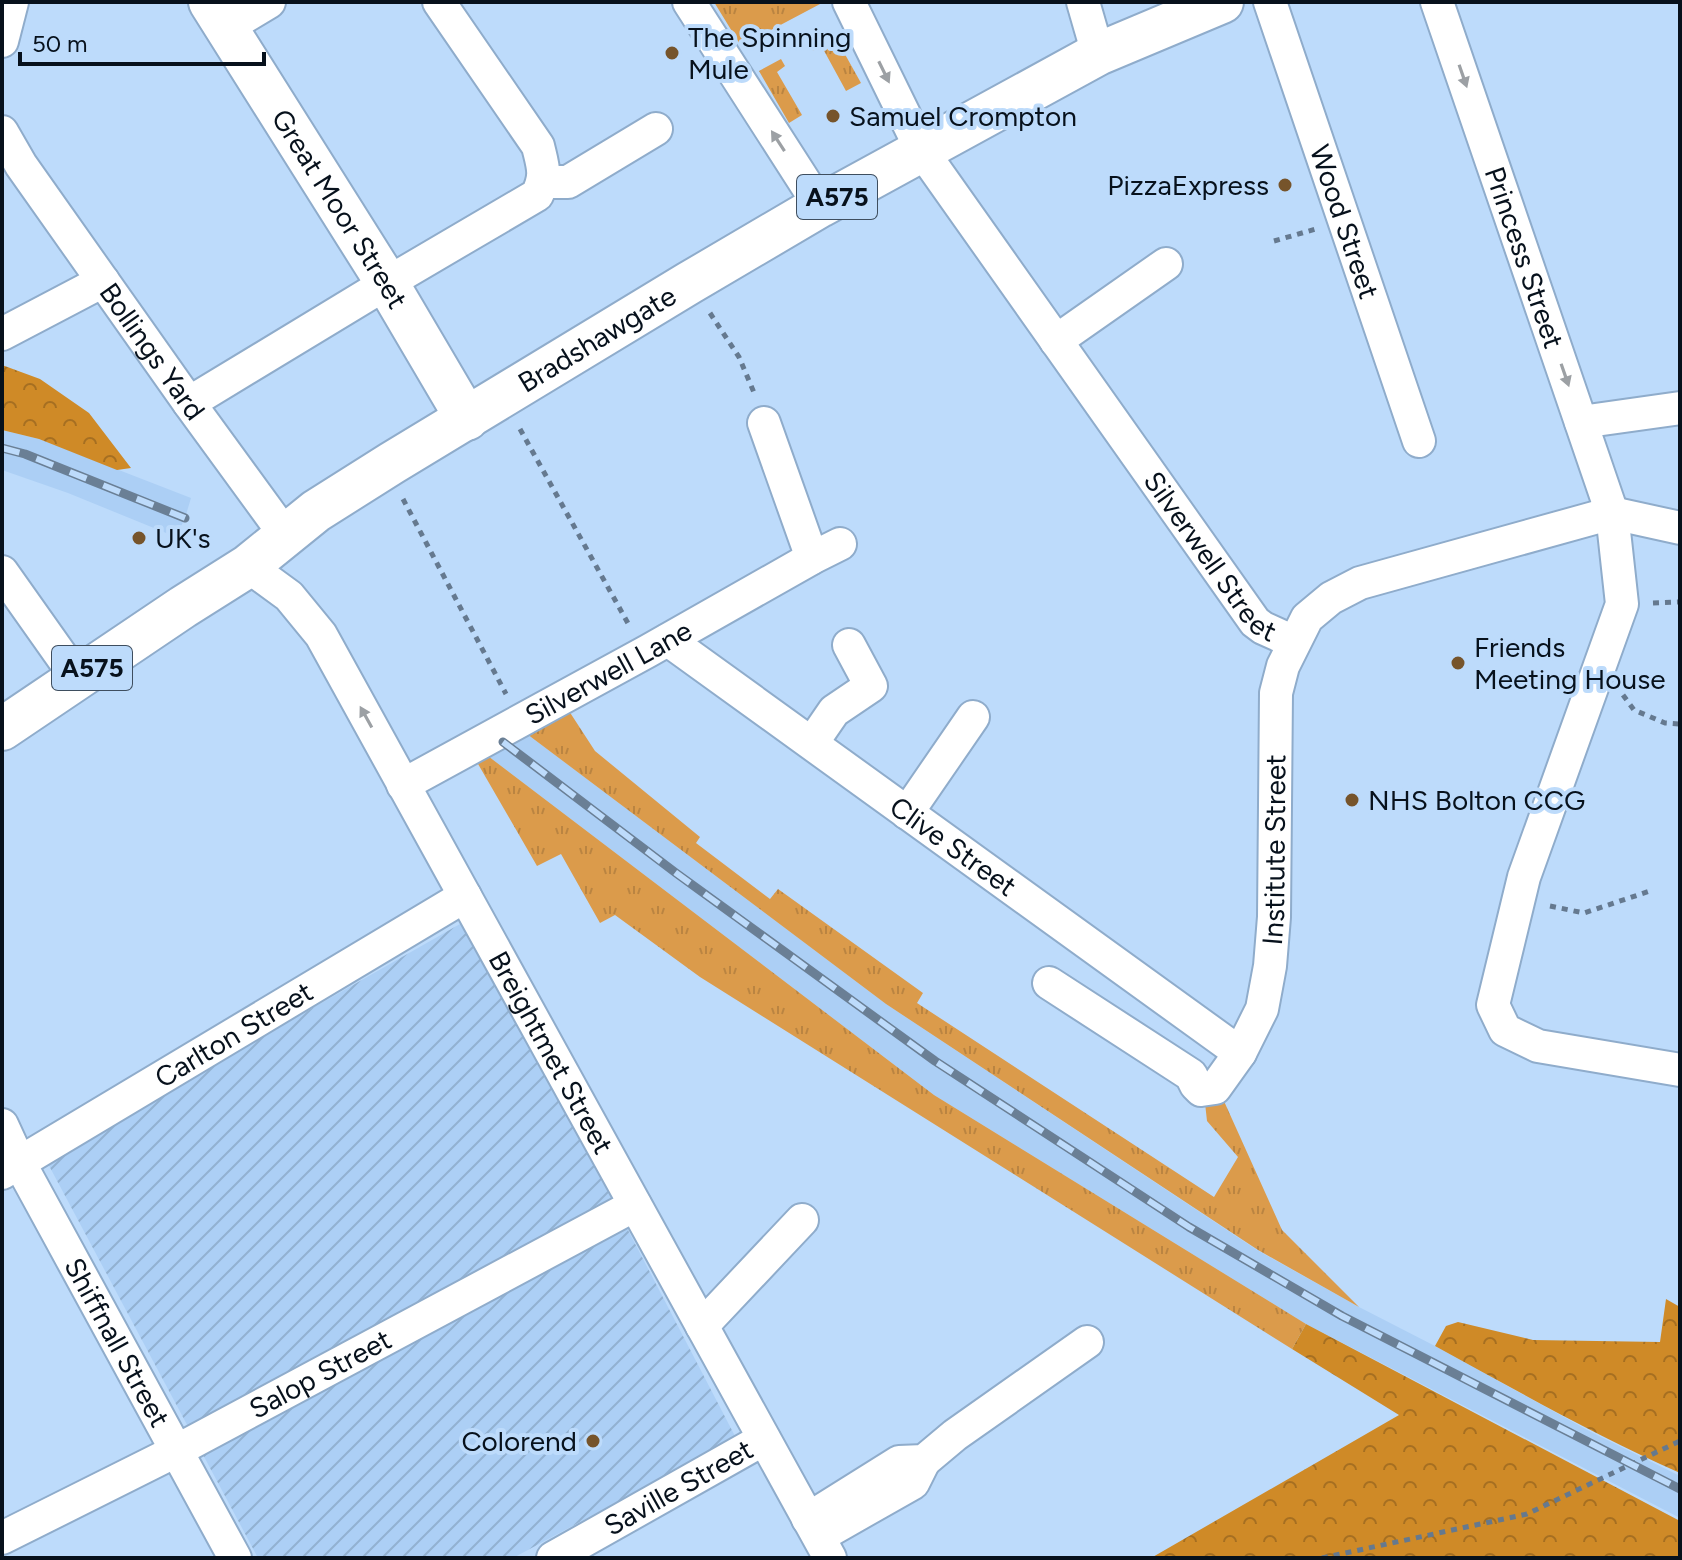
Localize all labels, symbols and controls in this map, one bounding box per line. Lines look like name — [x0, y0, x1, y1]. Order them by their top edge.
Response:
scale bar — [20, 16, 264, 66]
place label: The Spinning Mule — [688, 20, 851, 86]
text: 50 m — [32, 29, 88, 58]
marker: The Spinning Mule — [663, 44, 681, 62]
one-way arrow — [877, 60, 891, 84]
one-way arrow — [1457, 64, 1469, 88]
place label: Samuel Crompton — [849, 99, 1077, 133]
street label: Great Moor Street — [265, 103, 415, 314]
marker: Samuel Crompton — [824, 107, 842, 125]
one-way arrow — [771, 130, 785, 152]
street label: Wood Street — [1303, 140, 1386, 303]
street label: Princess Street — [1478, 162, 1571, 353]
place label: PizzaExpress — [1107, 168, 1269, 202]
road number: A575 — [797, 175, 877, 219]
marker: PizzaExpress — [1276, 176, 1294, 194]
street label: Bollings Yard — [93, 276, 212, 426]
street label: Bradshawgate — [512, 278, 682, 400]
one-way arrow — [1560, 363, 1572, 387]
street label: Silverwell Street — [1137, 465, 1282, 649]
place label: UK's — [155, 521, 211, 555]
marker: UK's — [130, 529, 148, 547]
street label: Silverwell Lane — [519, 613, 697, 732]
place label: Friends Meeting House — [1474, 630, 1666, 696]
road number: A575 — [52, 646, 132, 690]
marker: Friends Meeting House — [1449, 654, 1467, 672]
one-way arrow — [359, 705, 372, 728]
street label: Institute Street — [1255, 754, 1292, 946]
place label: NHS Bolton CCG — [1368, 783, 1585, 817]
street label: Clive Street — [884, 789, 1023, 903]
marker: NHS Bolton CCG — [1343, 791, 1361, 809]
street label: Breightmet Street — [482, 945, 621, 1160]
street label: Carlton Street — [149, 974, 319, 1095]
street label: Shiffnall Street — [57, 1252, 177, 1433]
street label: Salop Street — [243, 1322, 397, 1426]
place label: Colorend — [461, 1424, 577, 1458]
marker: Colorend — [584, 1432, 602, 1450]
street label: Saville Street — [598, 1432, 759, 1543]

